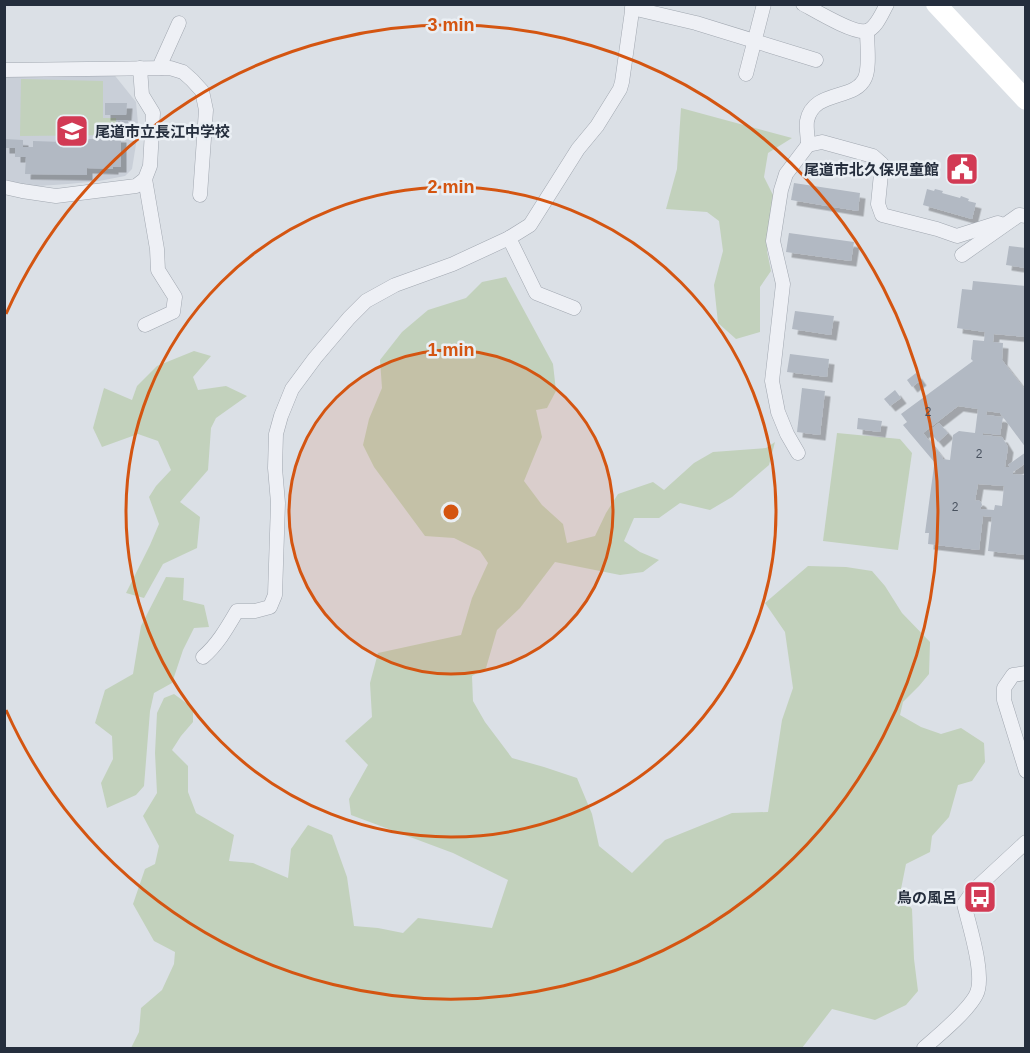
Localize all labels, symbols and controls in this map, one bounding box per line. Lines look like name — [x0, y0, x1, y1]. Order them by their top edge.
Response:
text: 3 min — [427, 15, 475, 35]
school or university icon: 尾道市立長江中学校 — [54, 113, 90, 149]
place label: 尾道市立長江中学校 — [95, 123, 230, 140]
public building icon: 尾道市北久保児童館 — [944, 151, 980, 187]
place label: 尾道市北久保児童館 — [804, 161, 939, 178]
text: 2 min — [427, 177, 475, 197]
text: 1 min — [427, 340, 475, 360]
house number: 2 — [925, 405, 932, 419]
house number: 2 — [976, 447, 983, 461]
house number: 2 — [952, 500, 959, 514]
centre of rings — [441, 502, 461, 522]
bus stop icon: 鳥の風呂 — [962, 879, 998, 915]
place label: 鳥の風呂 — [897, 889, 957, 906]

